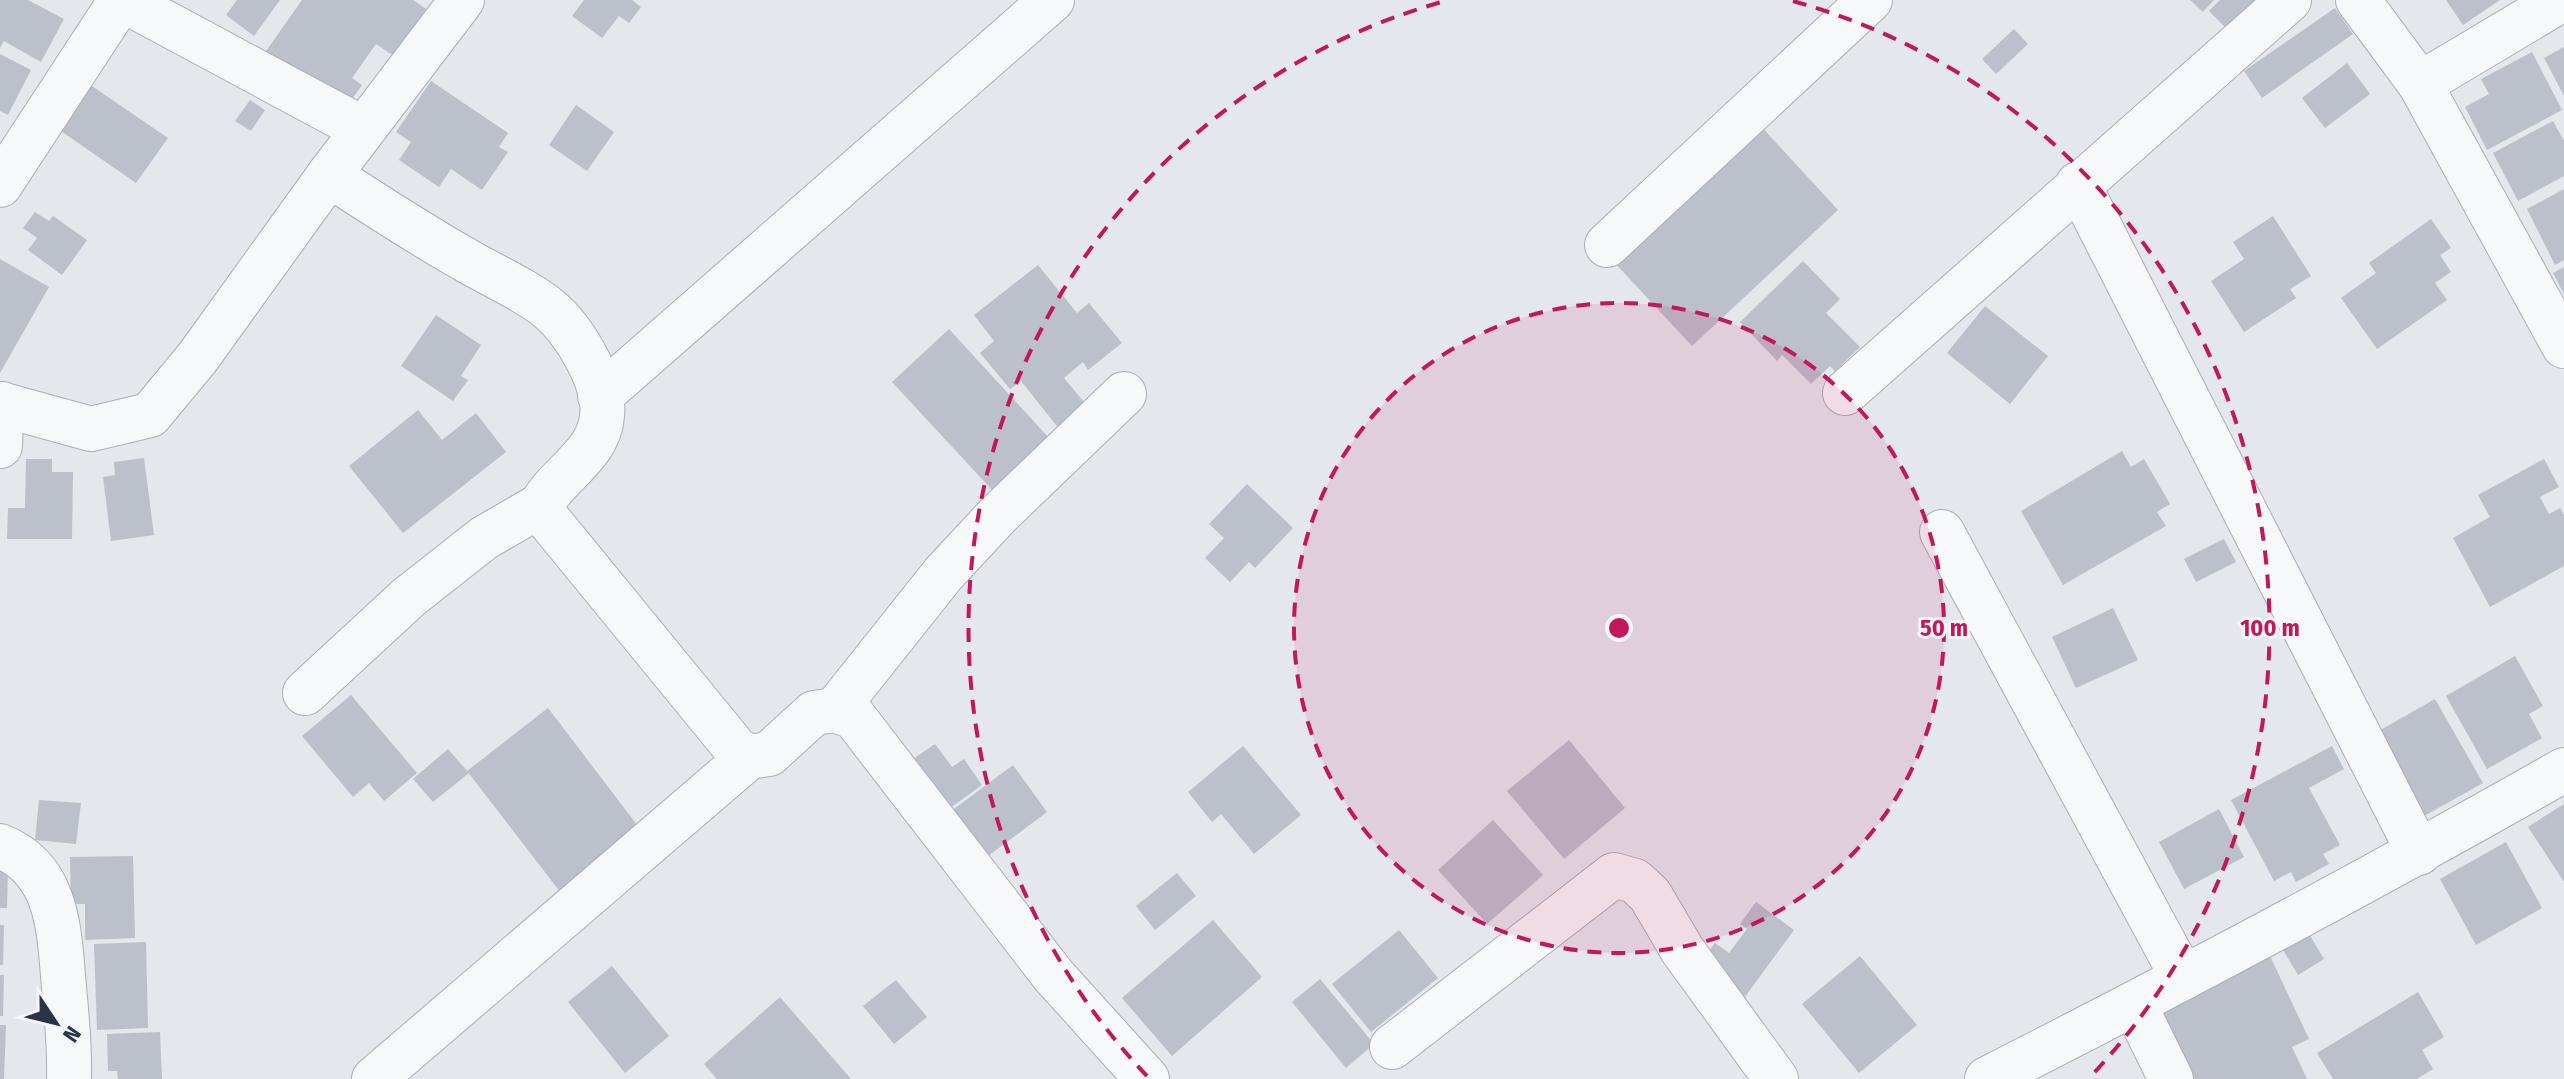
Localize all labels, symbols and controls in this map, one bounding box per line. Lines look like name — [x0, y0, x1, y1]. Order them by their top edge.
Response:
centre of rings — [1605, 614, 1633, 642]
text: 50 m — [1920, 614, 1968, 642]
text: 100 m — [2240, 614, 2300, 642]
north arrow — [16, 983, 96, 1063]
text: N — [57, 1021, 87, 1047]

